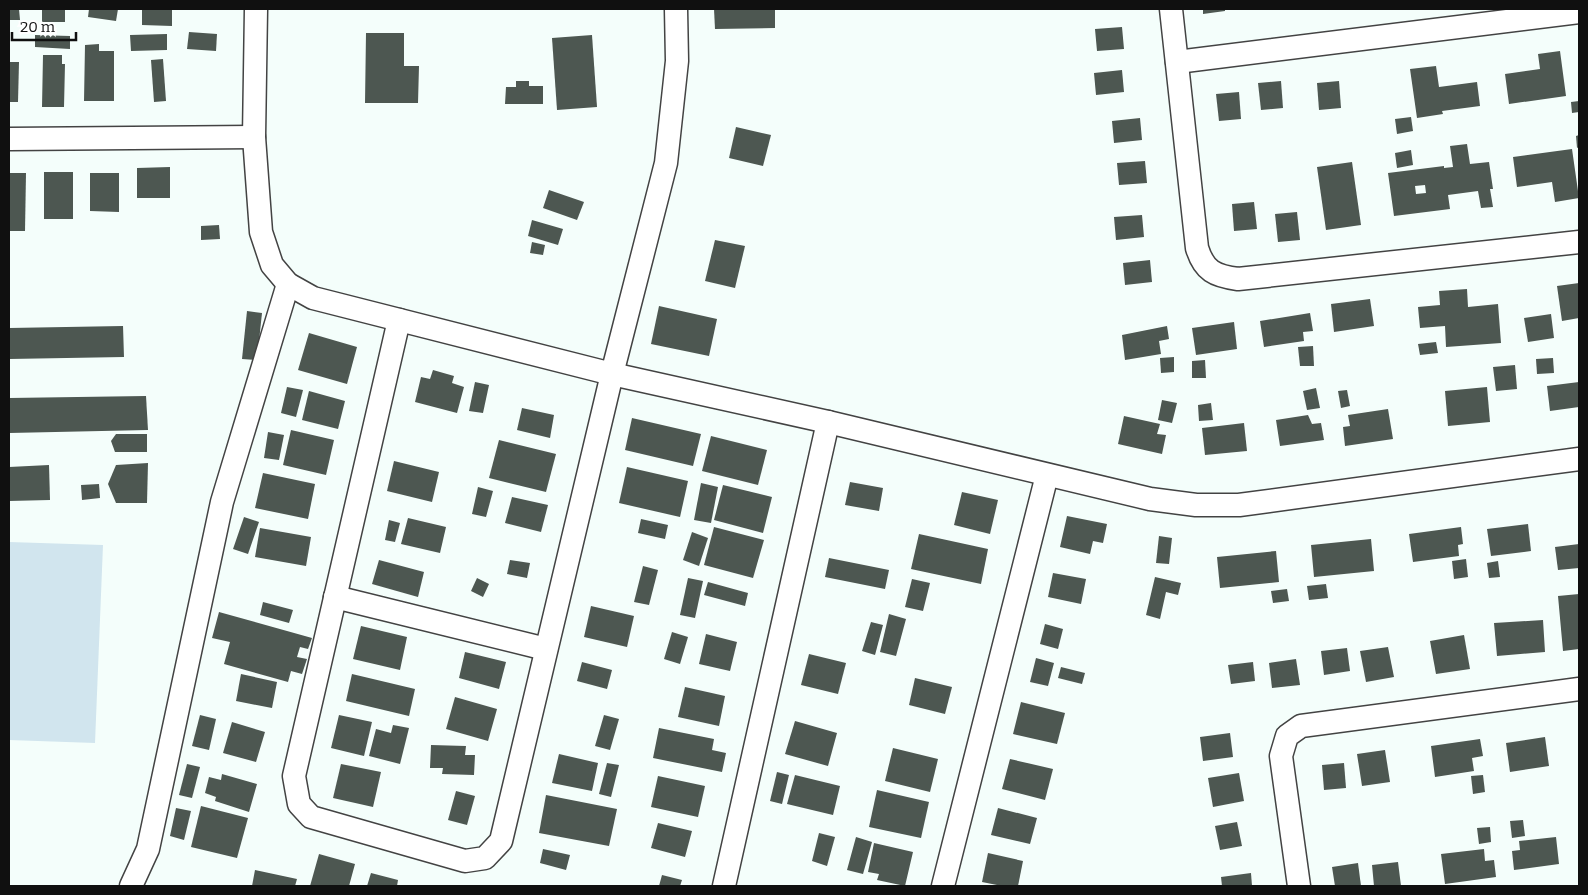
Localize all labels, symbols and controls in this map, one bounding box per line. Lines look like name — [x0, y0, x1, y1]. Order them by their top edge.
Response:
scale bar — [12, 10, 76, 42]
text: 20 m — [20, 18, 56, 36]

